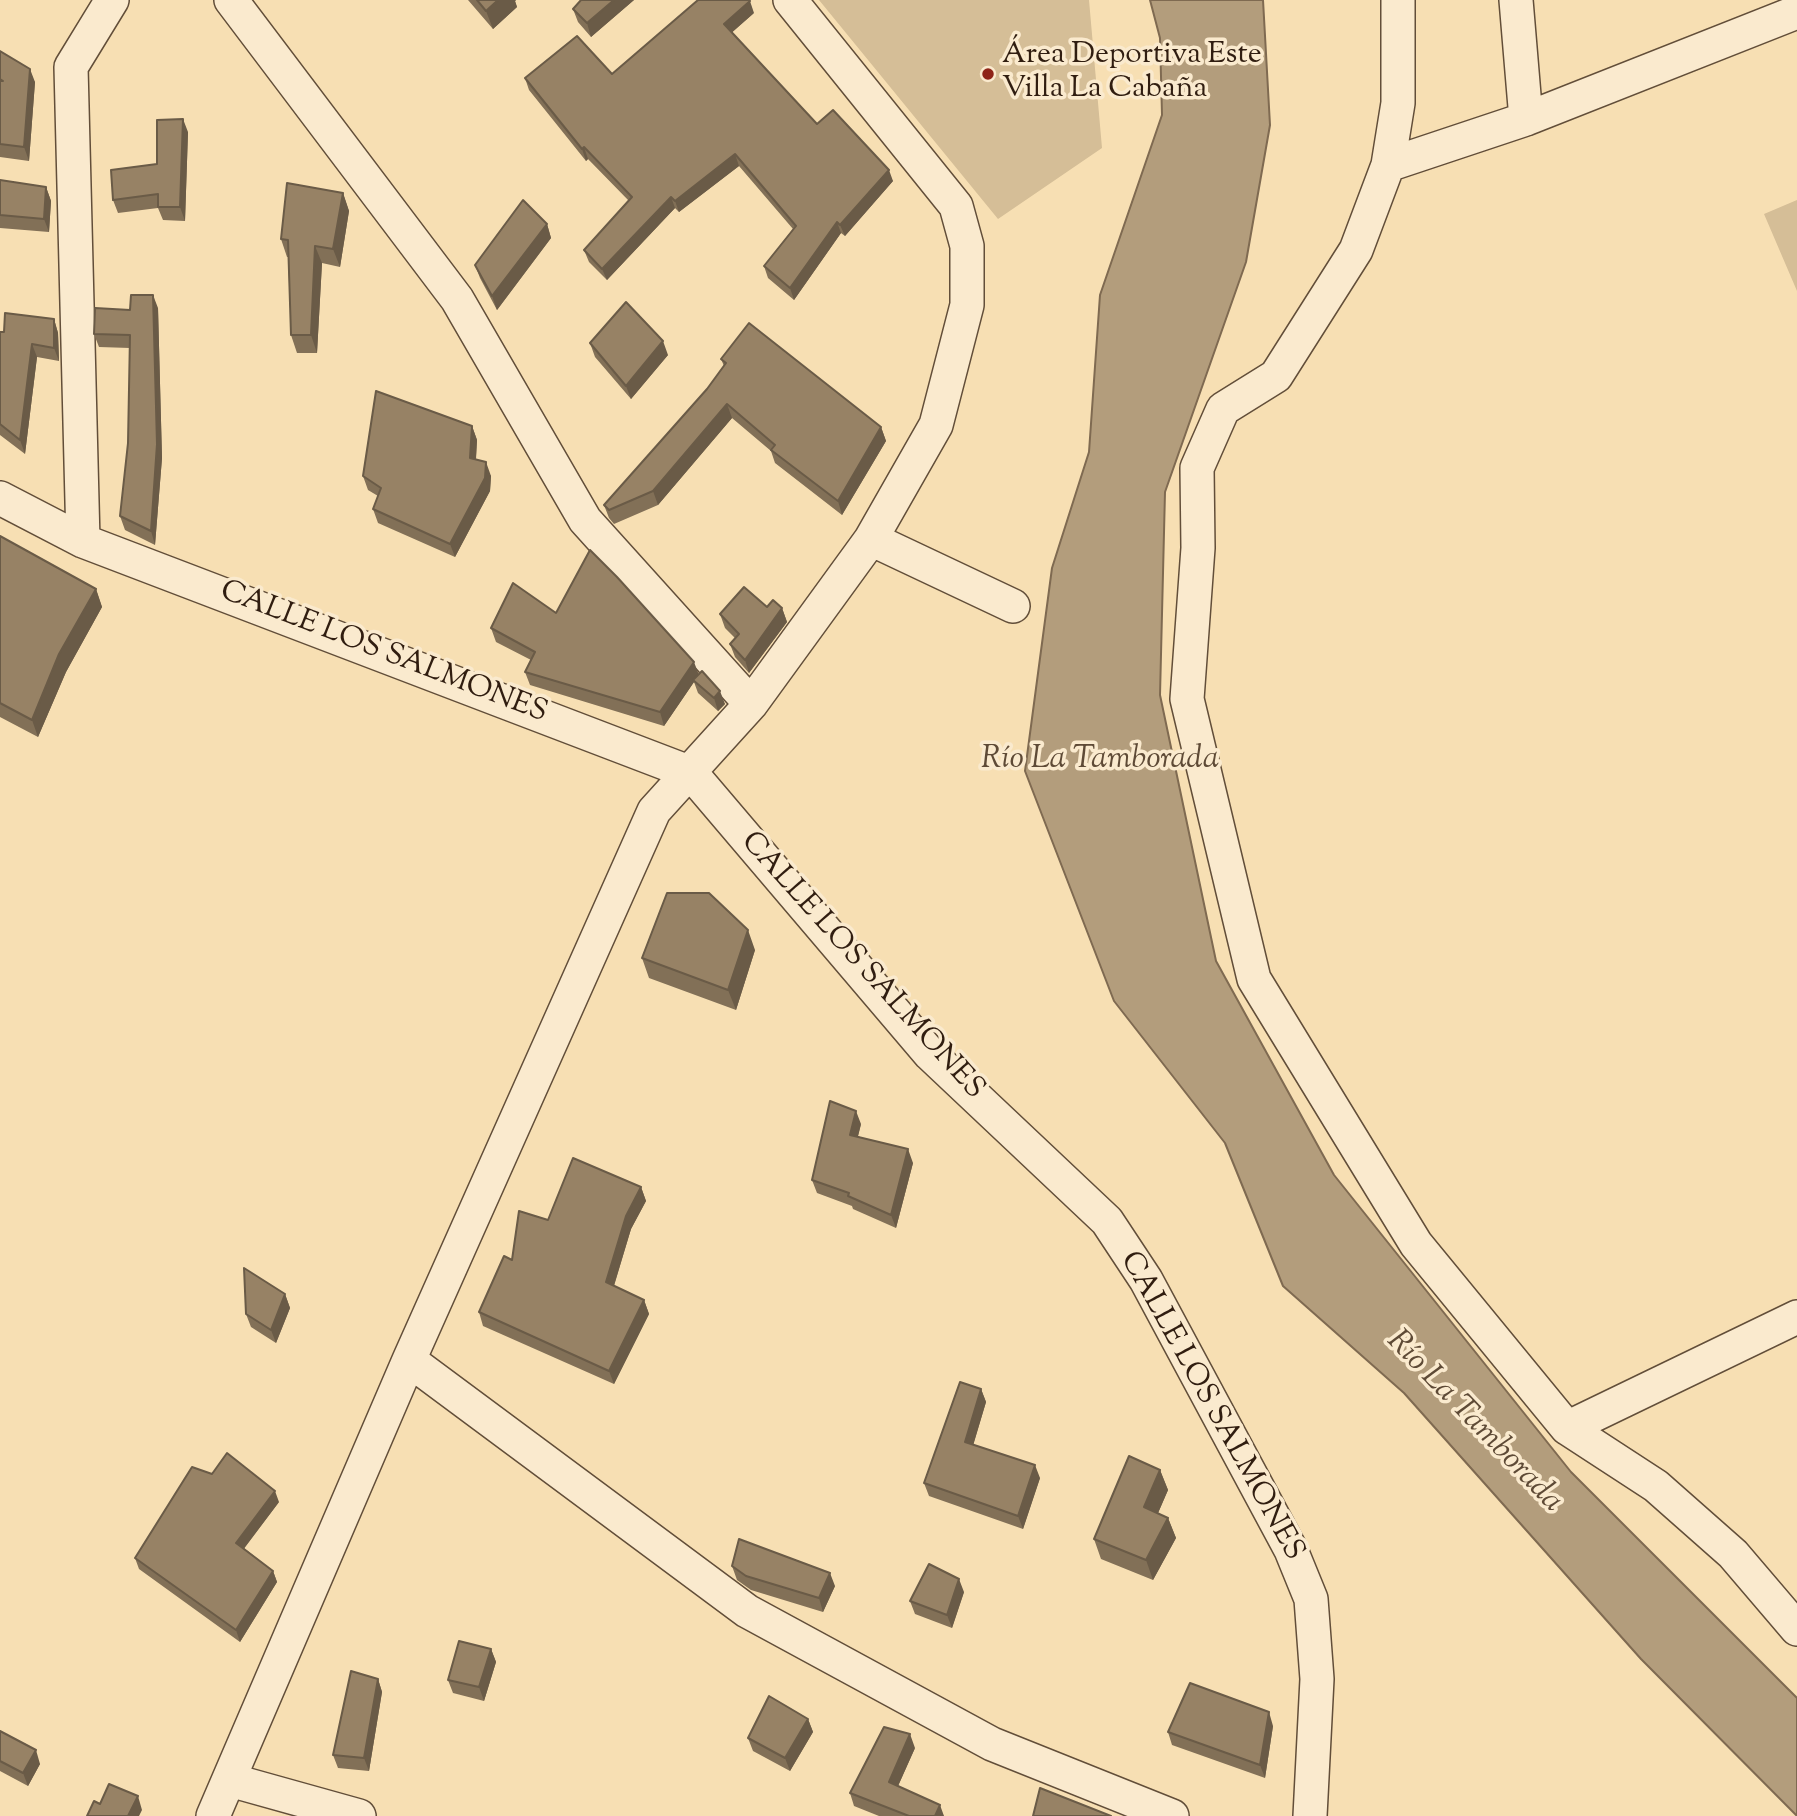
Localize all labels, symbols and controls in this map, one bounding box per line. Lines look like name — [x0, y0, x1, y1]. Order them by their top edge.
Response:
place label: Área Deportiva Este Villa La Cabaña — [1002, 39, 1262, 110]
marker: Área Deportiva Este Villa La Cabaña — [980, 66, 996, 82]
street label: CALLE LOS SALMONES — [214, 575, 552, 733]
water label: Río La Tamborada — [981, 743, 1219, 781]
street label: CALLE LOS SALMONES — [731, 826, 991, 1108]
street label: CALLE LOS SALMONES — [1110, 1246, 1310, 1568]
water label: Río La Tamborada — [1377, 1324, 1569, 1522]

